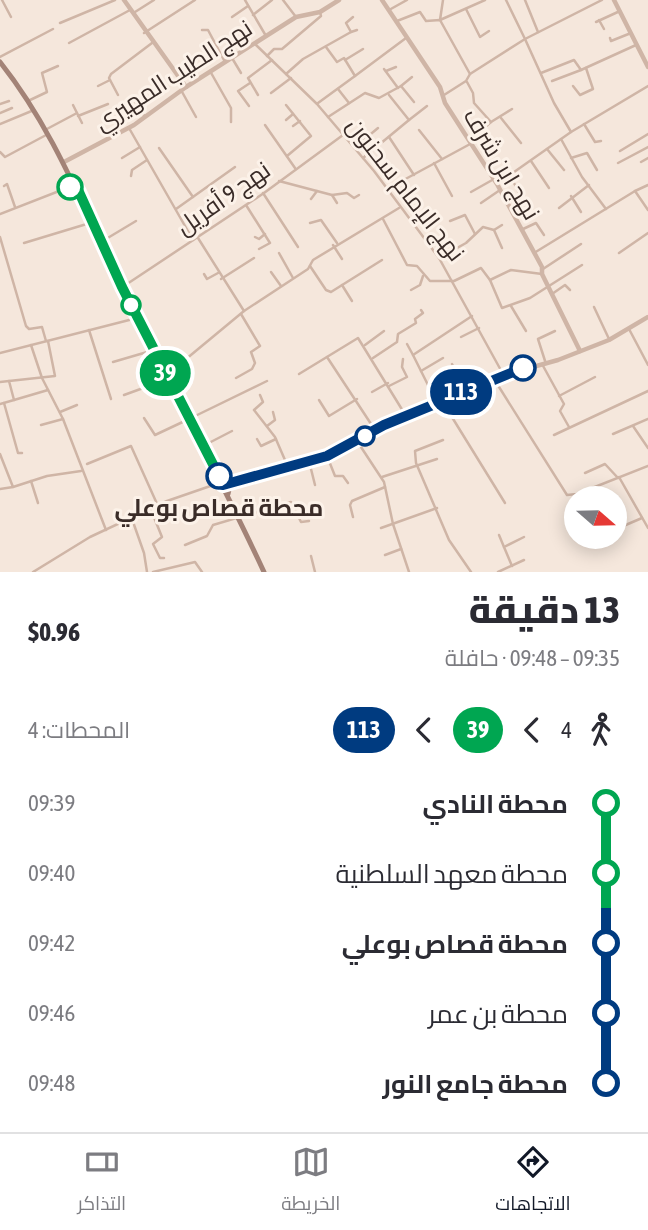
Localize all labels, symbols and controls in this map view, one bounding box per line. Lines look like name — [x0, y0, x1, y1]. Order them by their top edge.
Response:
street label: نهج الطيب المهيري — [89, 14, 260, 140]
street label: نهج ابن شرف — [456, 103, 546, 226]
street label: نهج الإمام سحنون — [339, 112, 470, 268]
street label: نهج 9 أفريل — [170, 154, 277, 243]
unlabelled marker — [57, 174, 83, 200]
unlabelled marker — [121, 295, 141, 315]
line badge: 39 — [134, 350, 196, 396]
unlabelled marker — [510, 355, 536, 381]
text: 39 — [154, 359, 176, 386]
line badge: 113 — [421, 369, 501, 415]
text: 113 — [444, 378, 478, 405]
unlabelled marker — [355, 426, 375, 446]
marker: محطة قصاص بوعلي — [206, 463, 232, 489]
north arrow — [564, 486, 626, 550]
map controls — [564, 486, 627, 549]
place label: محطة قصاص بوعلي — [115, 494, 323, 527]
text: 13 دقيقة — [469, 588, 620, 631]
text: $0.96 — [28, 617, 80, 647]
text: 09:35 – 09:48 · حافلة — [445, 645, 620, 671]
icon: back — [405, 711, 443, 749]
icon: back — [513, 711, 551, 749]
icon: walk — [582, 711, 620, 749]
text: 113 — [347, 716, 381, 743]
text: 39 — [467, 716, 489, 743]
text: المحطات: 4 — [28, 717, 130, 743]
text: 4 — [561, 717, 572, 743]
text: محطة النادي — [422, 789, 568, 819]
text: 09:39 — [28, 790, 75, 816]
text: محطة معهد السلطنية — [335, 859, 568, 889]
text: 09:40 — [28, 860, 75, 886]
text: محطة قصاص بوعلي — [342, 929, 568, 959]
text: 09:42 — [28, 930, 75, 956]
text: محطة بن عمر — [428, 999, 568, 1029]
text: 09:46 — [28, 1000, 75, 1026]
text: محطة جامع النور — [383, 1069, 568, 1099]
text: 09:48 — [28, 1070, 75, 1096]
tab: التذاكر — [77, 1143, 126, 1221]
tab: الخريطة — [281, 1143, 340, 1221]
tab: الاتجاهات — [495, 1143, 571, 1221]

